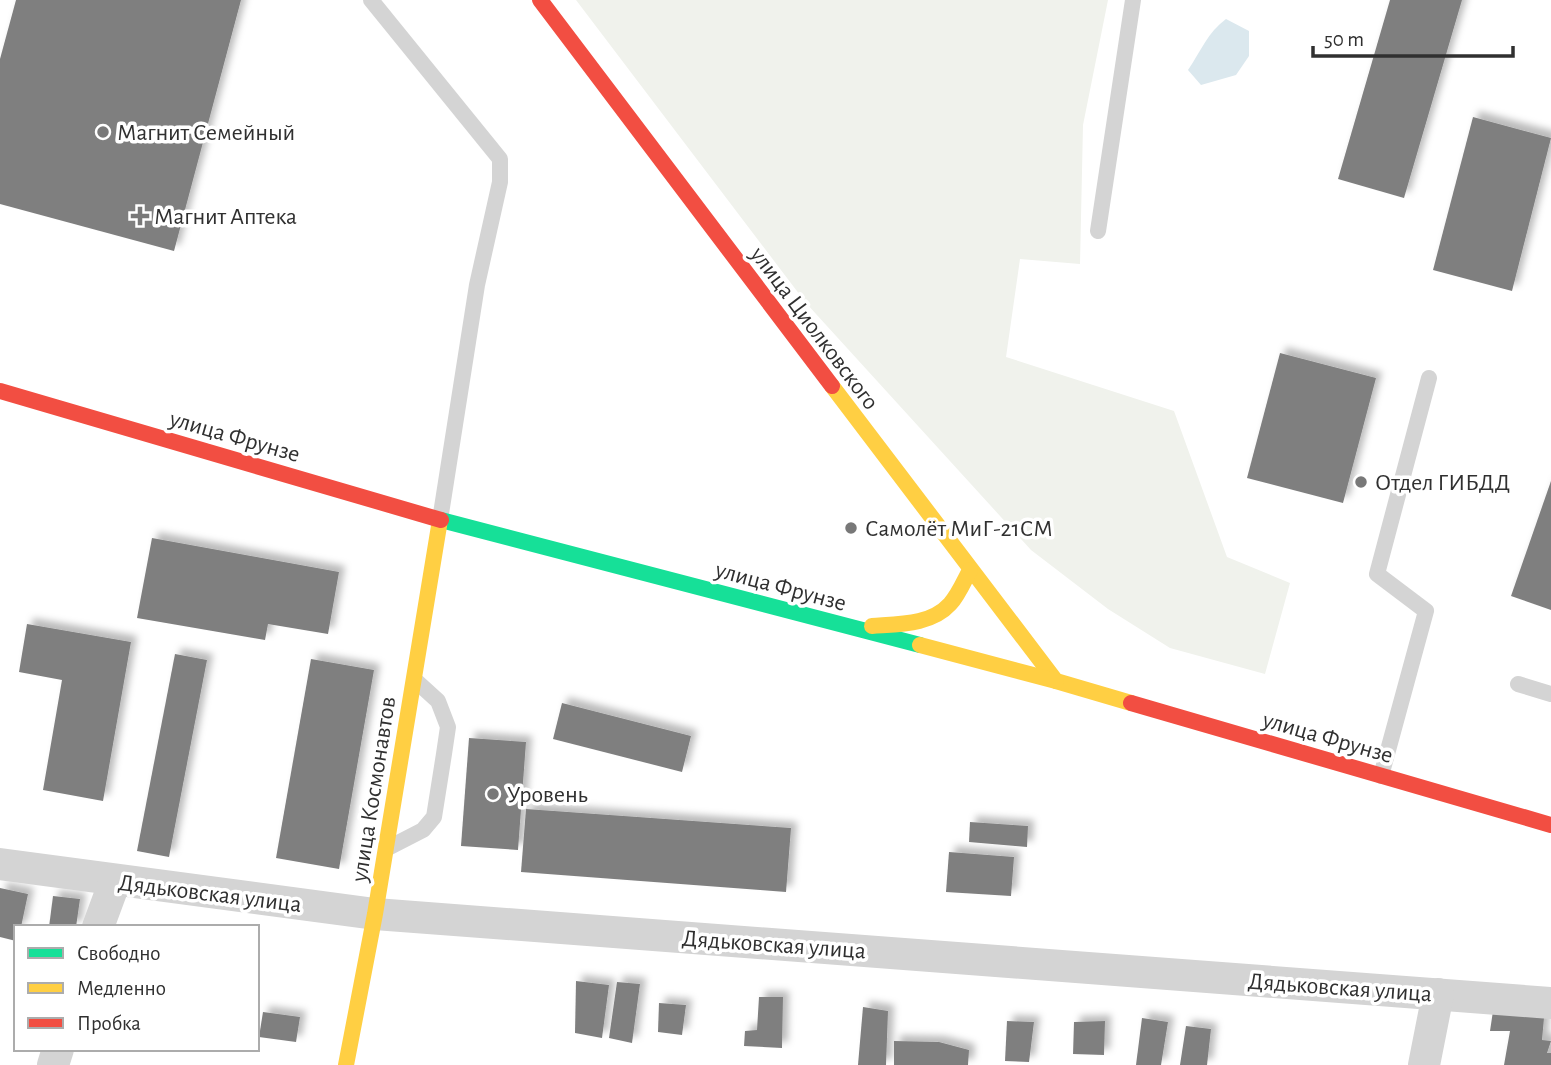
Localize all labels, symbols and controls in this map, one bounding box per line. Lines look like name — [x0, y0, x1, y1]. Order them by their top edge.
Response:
scale bar — [1313, 14, 1512, 58]
text: 50 m — [1324, 29, 1364, 50]
place label: Магнит Семейный — [117, 121, 295, 145]
marker: Магнит Семейный — [95, 124, 111, 140]
place label: Магнит Аптека — [154, 205, 297, 229]
marker: Магнит Аптека — [132, 208, 148, 224]
street label: улица Циолковского — [745, 242, 883, 414]
street label: улица Фрунзе — [166, 407, 303, 467]
place label: Отдел ГИБДД — [1375, 471, 1510, 495]
marker: Отдел ГИБДД — [1353, 474, 1369, 490]
place label: Самолёт МиГ-21СМ — [865, 517, 1053, 541]
marker: Самолёт МиГ-21СМ — [843, 520, 859, 536]
street label: улица Фрунзе — [712, 558, 849, 616]
street label: улица Космонавтов — [347, 695, 400, 885]
street label: улица Фрунзе — [1259, 708, 1396, 768]
place label: Уровень — [507, 783, 588, 807]
marker: Уровень — [485, 786, 501, 802]
street label: Дядьковская улица — [117, 871, 303, 917]
legend — [14, 925, 259, 1051]
street label: Дядьковская улица — [681, 927, 867, 963]
text: Свободно — [77, 943, 161, 964]
street label: Дядьковская улица — [1247, 970, 1433, 1006]
text: Медленно — [77, 978, 166, 999]
text: Пробка — [77, 1013, 141, 1034]

